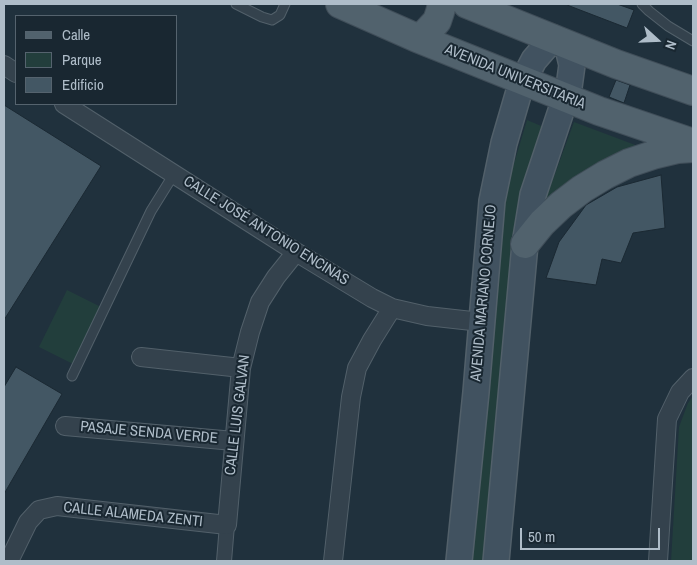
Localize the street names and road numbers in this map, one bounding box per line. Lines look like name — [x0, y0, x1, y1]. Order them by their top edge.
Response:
street label: AVENIDA UNIVERSITARIA — [442, 41, 588, 113]
street label: CALLE JOSÉ ANTONIO ENCINAS — [180, 173, 352, 289]
street label: AVENIDA MARIANO CORNEJO — [467, 204, 501, 382]
street label: CALLE LUIS GALVAN — [222, 354, 254, 476]
street label: PASAJE SENDA VERDE — [80, 418, 218, 448]
street label: CALLE ALAMEDA ZENTI — [62, 499, 204, 531]

